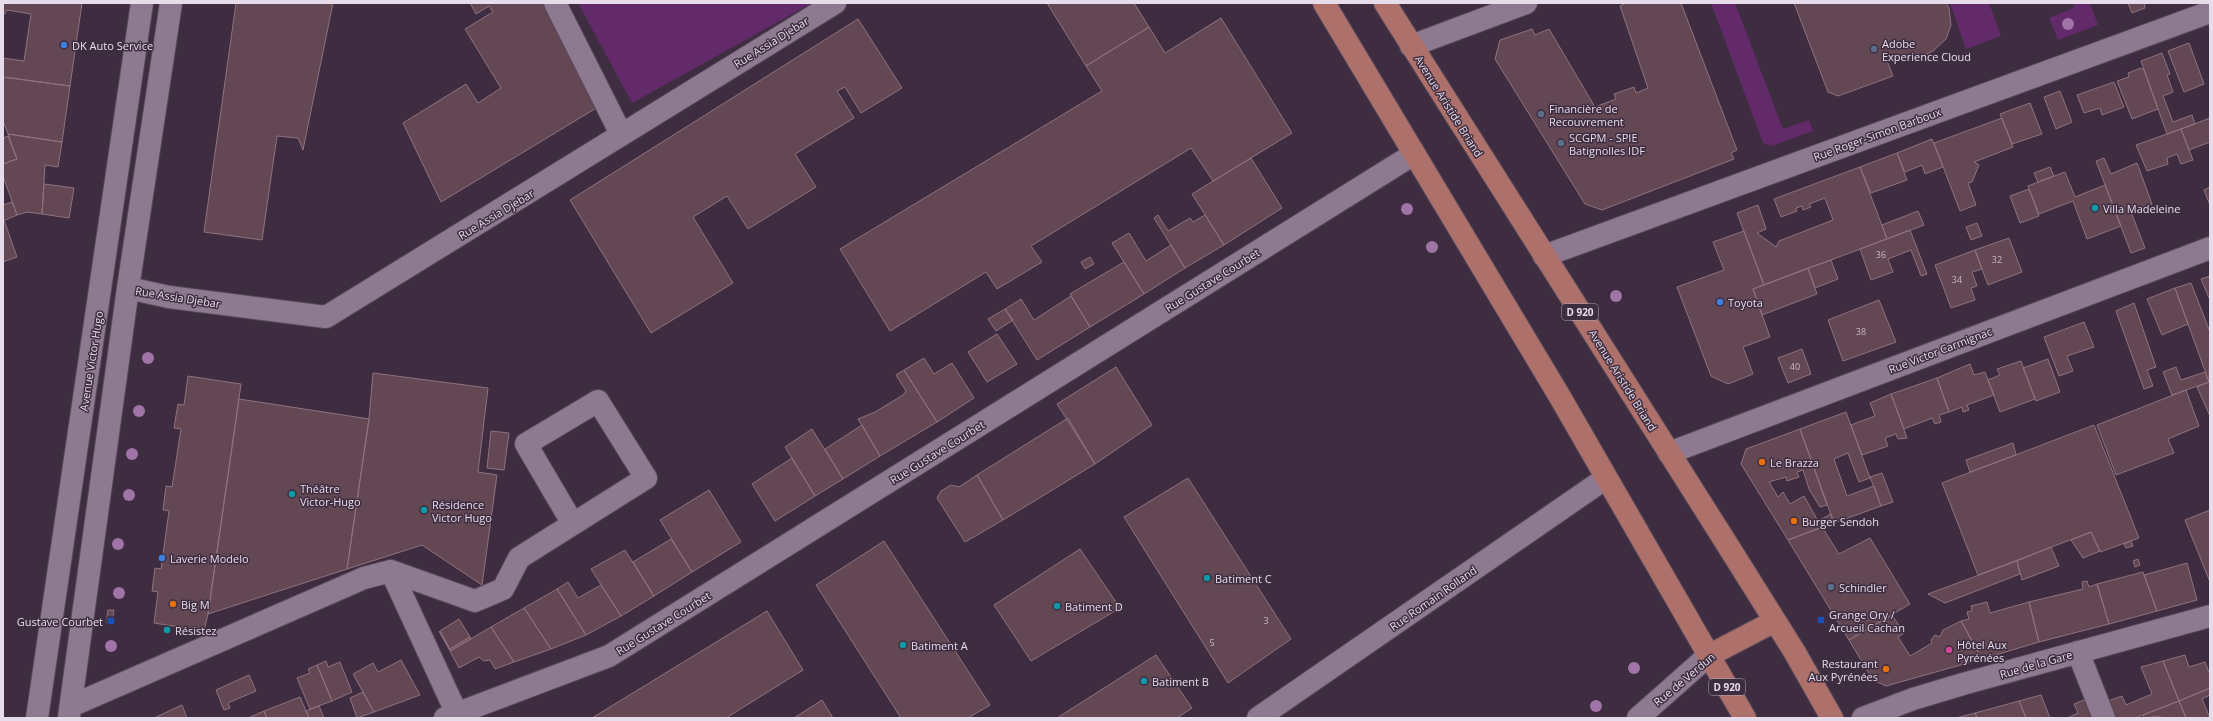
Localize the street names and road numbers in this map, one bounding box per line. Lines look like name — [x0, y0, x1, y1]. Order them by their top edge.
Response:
street label: Rue Assia Djebar — [731, 13, 812, 71]
street label: Avenue Aristide Briand — [1412, 52, 1486, 160]
street label: Rue Roger-Simon Barboux — [1811, 104, 1943, 164]
street label: Rue Assia Djebar — [455, 185, 537, 243]
street label: Rue Gustave Courbet — [1162, 245, 1262, 315]
street label: Rue Assia Djebar — [134, 283, 222, 311]
road number: D 920 — [1562, 304, 1598, 320]
street label: Avenue Victor Hugo — [76, 310, 106, 412]
street label: Rue Victor Carmignac — [1886, 323, 1994, 377]
street label: Avenue Aristide Briand — [1586, 326, 1660, 434]
street label: Rue Gustave Courbet — [887, 417, 987, 487]
street label: Rue Romain Rolland — [1386, 562, 1480, 634]
street label: Rue Gustave Courbet — [613, 588, 713, 658]
street label: Rue de la Gare — [1998, 646, 2074, 682]
street label: Rue de Verdun — [1650, 649, 1718, 709]
road number: D 920 — [1709, 679, 1745, 695]

